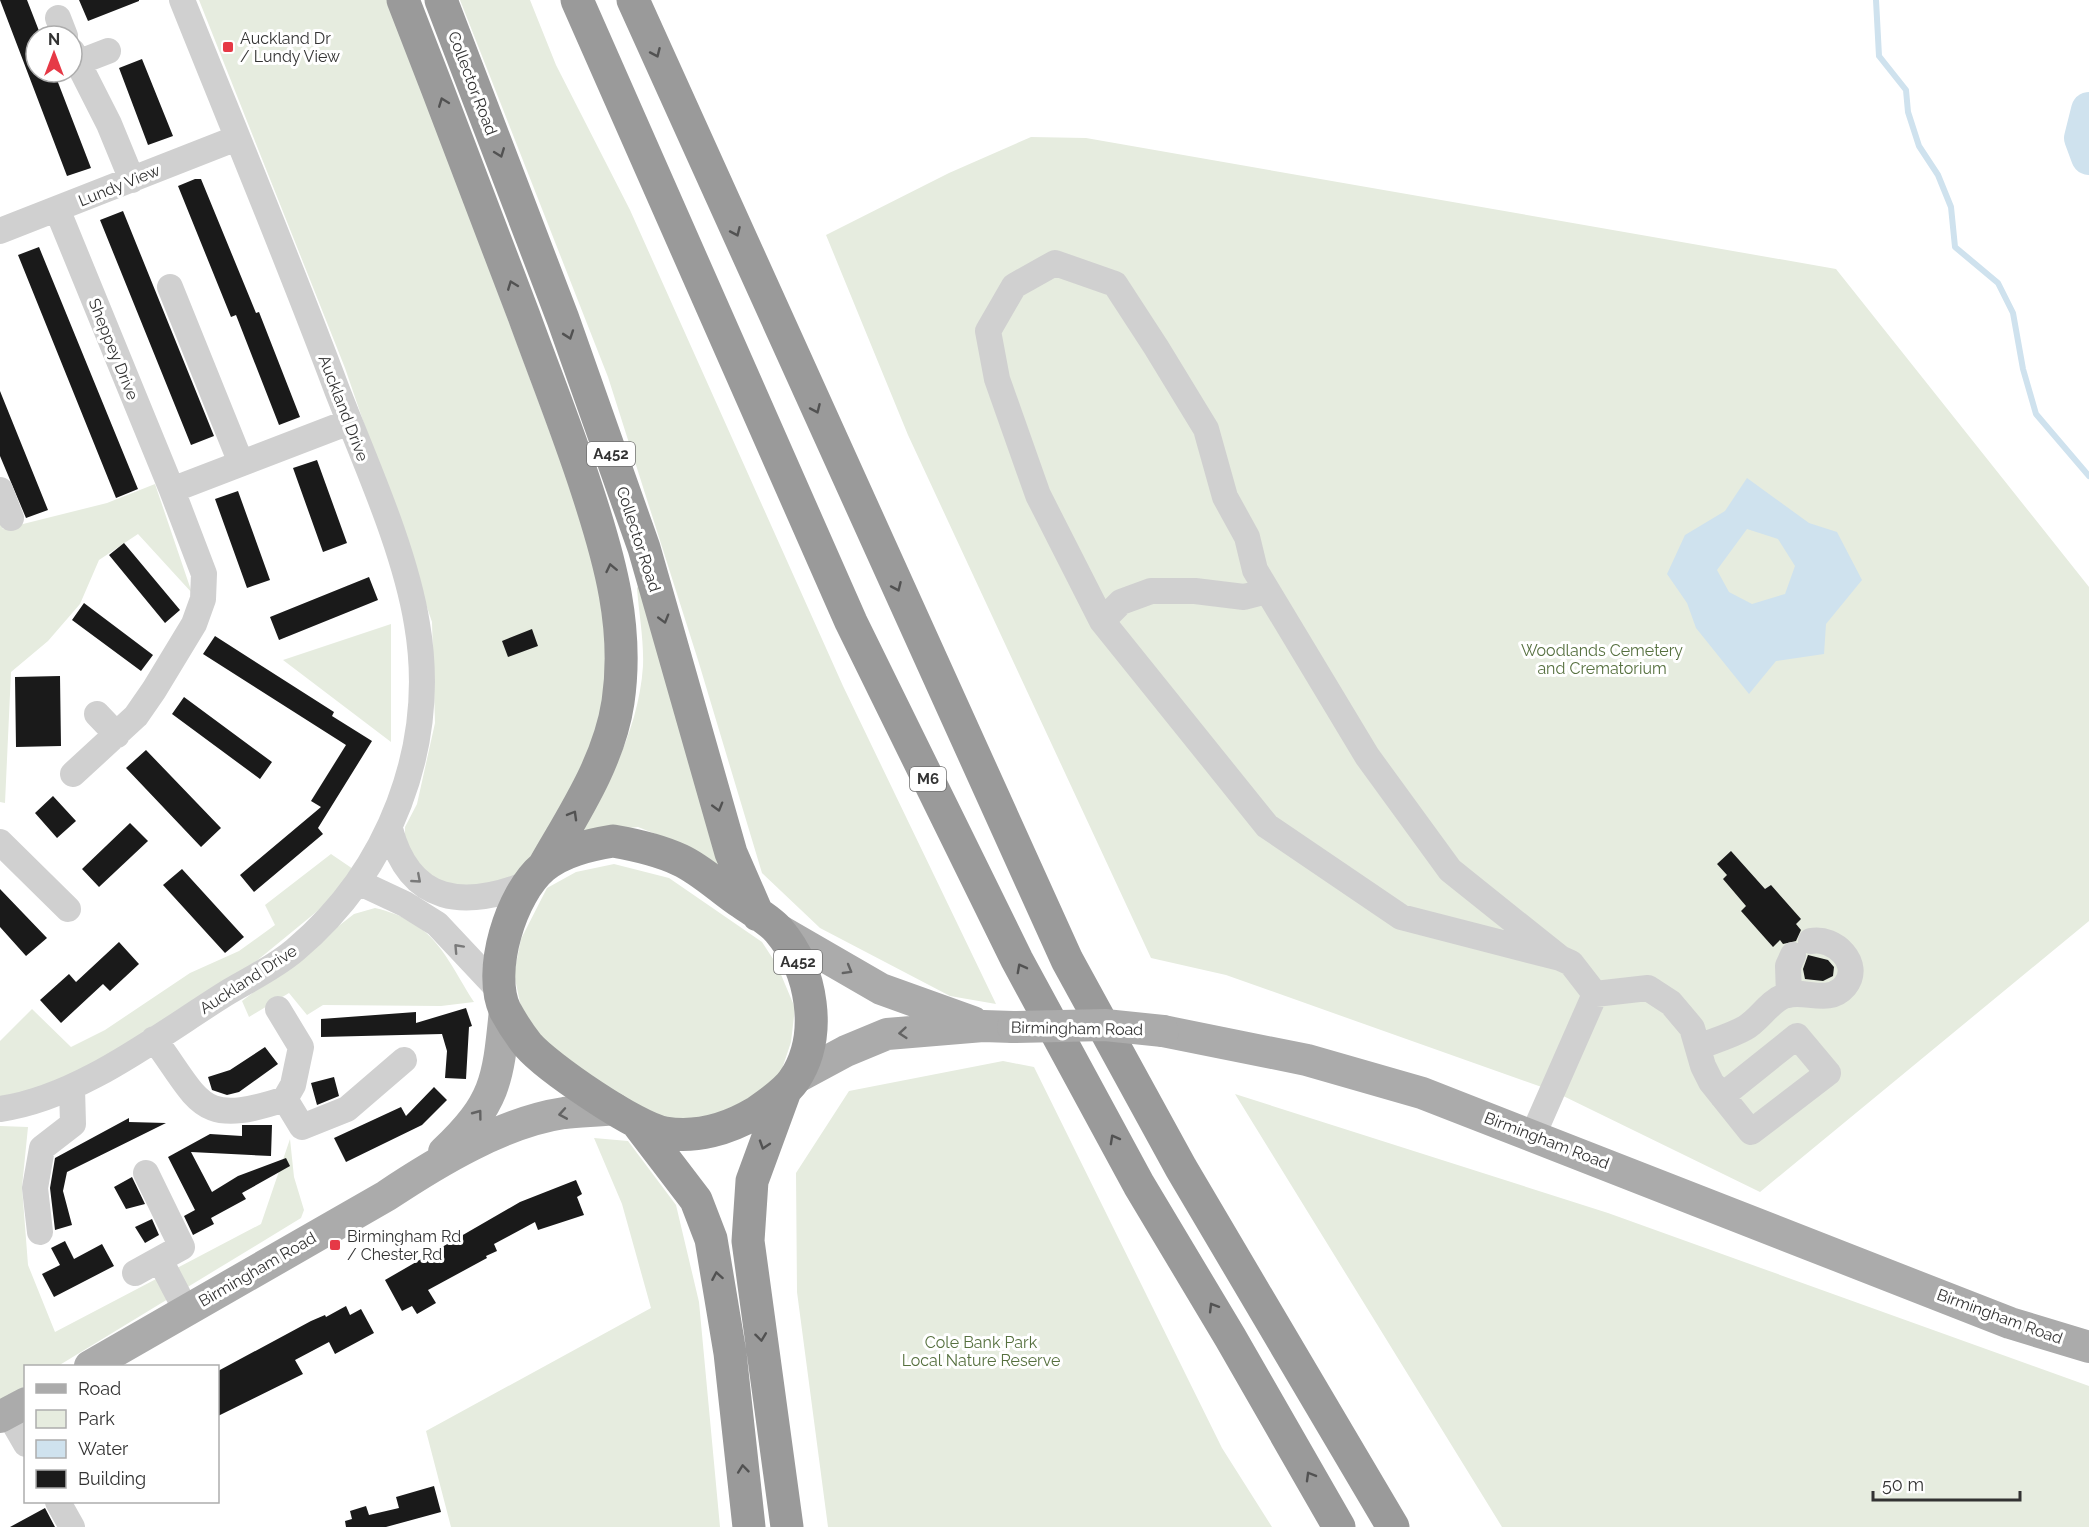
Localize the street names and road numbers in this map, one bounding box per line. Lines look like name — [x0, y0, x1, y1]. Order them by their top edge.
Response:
street label: Collector Road — [444, 29, 501, 138]
street label: Lundy View — [76, 160, 163, 210]
street label: Sheppey Drive — [85, 296, 143, 403]
street label: Auckland Drive — [315, 352, 372, 464]
road number: A452 — [587, 442, 635, 466]
street label: Collector Road — [613, 484, 665, 594]
road number: M6 — [910, 767, 946, 791]
street label: Auckland Drive — [196, 941, 300, 1018]
road number: A452 — [774, 950, 822, 974]
street label: Birmingham Road — [1011, 1018, 1143, 1039]
street label: Birmingham Road — [1482, 1108, 1612, 1173]
street label: Birmingham Road — [195, 1228, 319, 1311]
street label: Birmingham Road — [1934, 1285, 2065, 1348]

